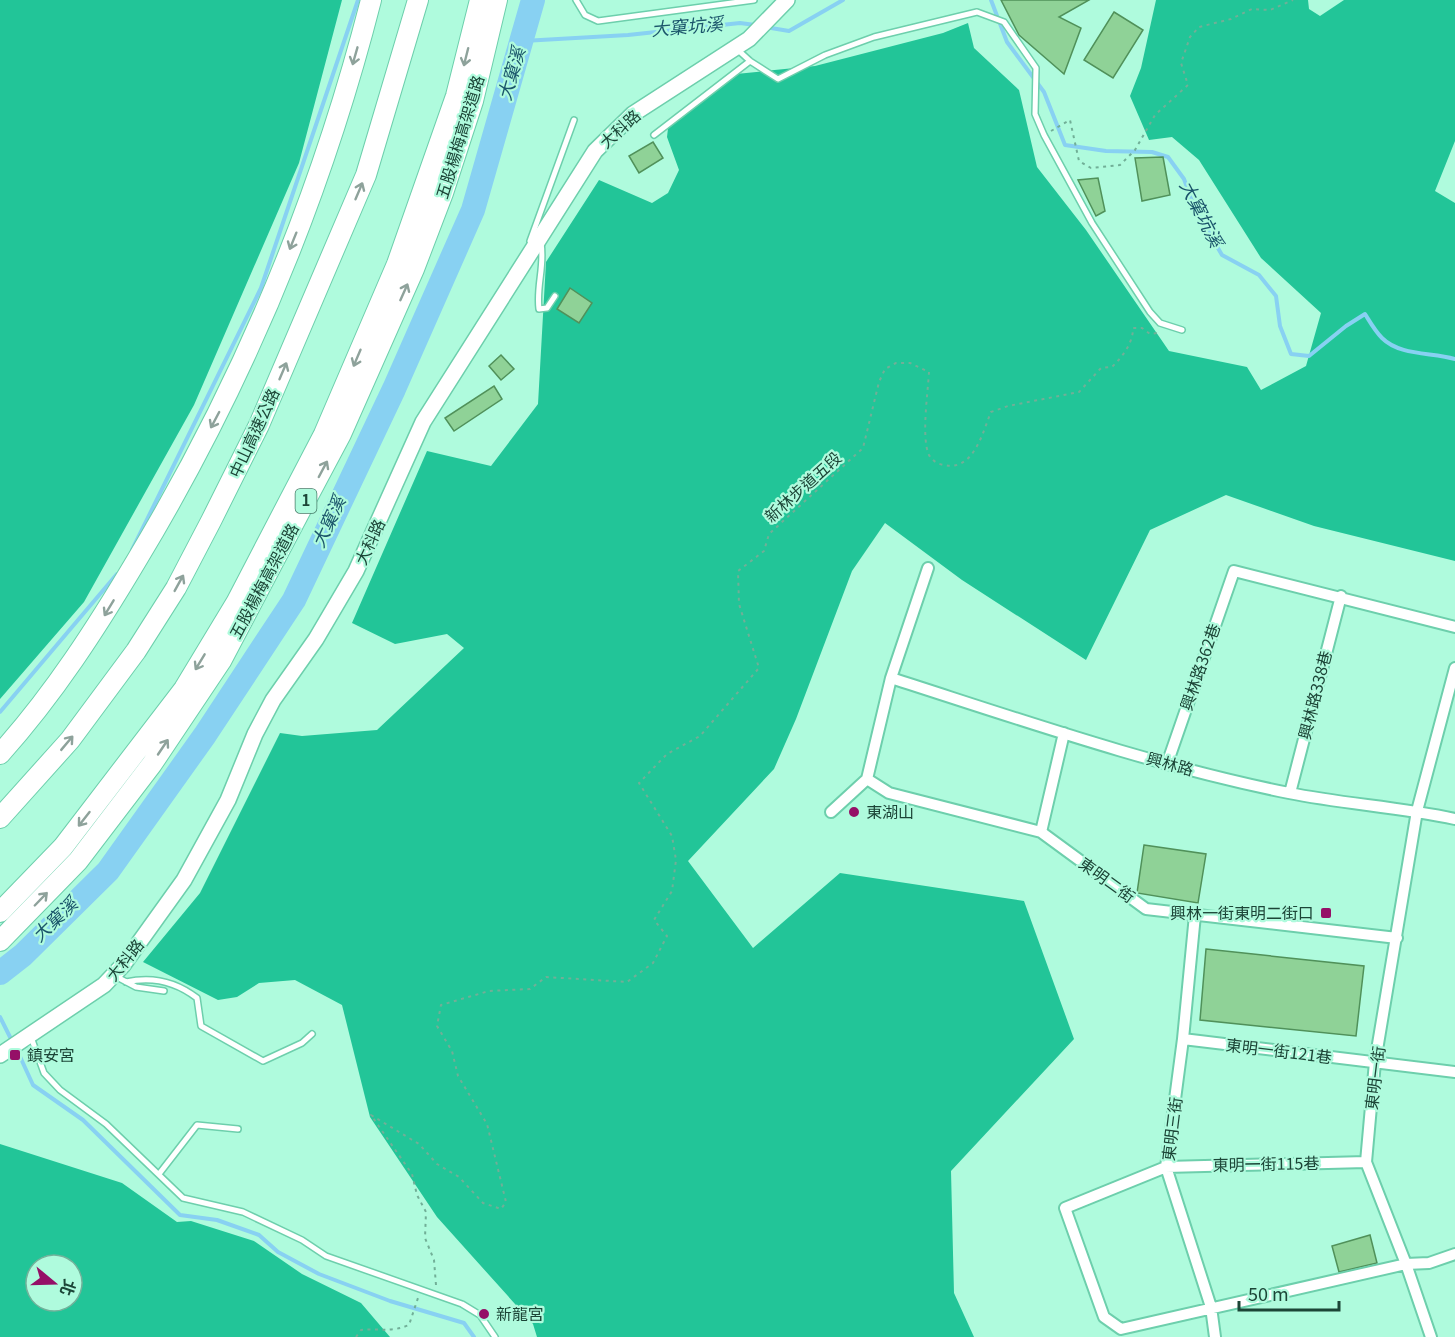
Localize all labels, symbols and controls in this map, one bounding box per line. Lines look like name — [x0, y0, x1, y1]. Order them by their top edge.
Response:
water label: 大窠坑溪 — [650, 9, 727, 41]
water label: 大窠溪 — [490, 41, 531, 103]
one-way arrow — [349, 46, 360, 65]
one-way arrow — [459, 47, 471, 66]
street label: 五股楊梅高架道路 — [429, 72, 489, 201]
street label: 大科路 — [593, 103, 645, 153]
water label: 大窠坑溪 — [1175, 175, 1232, 254]
one-way arrow — [354, 182, 365, 201]
one-way arrow — [287, 231, 298, 250]
one-way arrow — [399, 283, 410, 301]
one-way arrow — [350, 349, 362, 367]
one-way arrow — [278, 362, 289, 380]
street label: 中山高速公路 — [222, 384, 284, 481]
one-way arrow — [209, 410, 220, 428]
street label: 新林步道五段 — [759, 445, 846, 527]
one-way arrow — [318, 461, 329, 479]
water label: 大窠溪 — [304, 488, 352, 551]
road number: 1 — [296, 489, 316, 513]
street label: 大科路 — [348, 515, 390, 568]
street label: 五股楊梅高架道路 — [222, 518, 304, 643]
one-way arrow — [174, 575, 185, 593]
one-way arrow — [102, 599, 114, 616]
street label: 興林路362巷 — [1173, 620, 1225, 713]
street label: 興林路338巷 — [1291, 648, 1337, 742]
one-way arrow — [194, 653, 206, 670]
one-way arrow — [60, 736, 74, 751]
one-way arrow — [157, 740, 169, 756]
street label: 興林路 — [1144, 745, 1197, 781]
place label: 東湖山 — [866, 799, 914, 823]
marker: 東湖山 — [847, 805, 861, 819]
one-way arrow — [78, 810, 91, 826]
street label: 東明二街 — [1075, 851, 1141, 908]
water label: 大窠溪 — [25, 888, 84, 947]
one-way arrow — [33, 891, 48, 906]
place label: 興林一街東明二街口 — [1170, 900, 1314, 924]
marker: 興林一街東明二街口 — [1319, 906, 1333, 920]
street label: 大科路 — [100, 933, 149, 986]
street label: 東明一街121巷 — [1225, 1032, 1334, 1068]
place label: 鎮安宮 — [27, 1042, 75, 1066]
street label: 東明一街 — [1358, 1045, 1390, 1111]
marker: 鎮安宮 — [8, 1048, 22, 1062]
street label: 東明三街 — [1155, 1096, 1187, 1162]
street label: 東明一街115巷 — [1212, 1150, 1320, 1176]
north arrow — [24, 1253, 84, 1313]
scale bar — [1239, 1274, 1340, 1312]
text: 北 — [55, 1277, 83, 1300]
text: 50 m — [1248, 1280, 1289, 1306]
place label: 新龍宮 — [496, 1301, 544, 1325]
marker: 新龍宮 — [477, 1307, 491, 1321]

